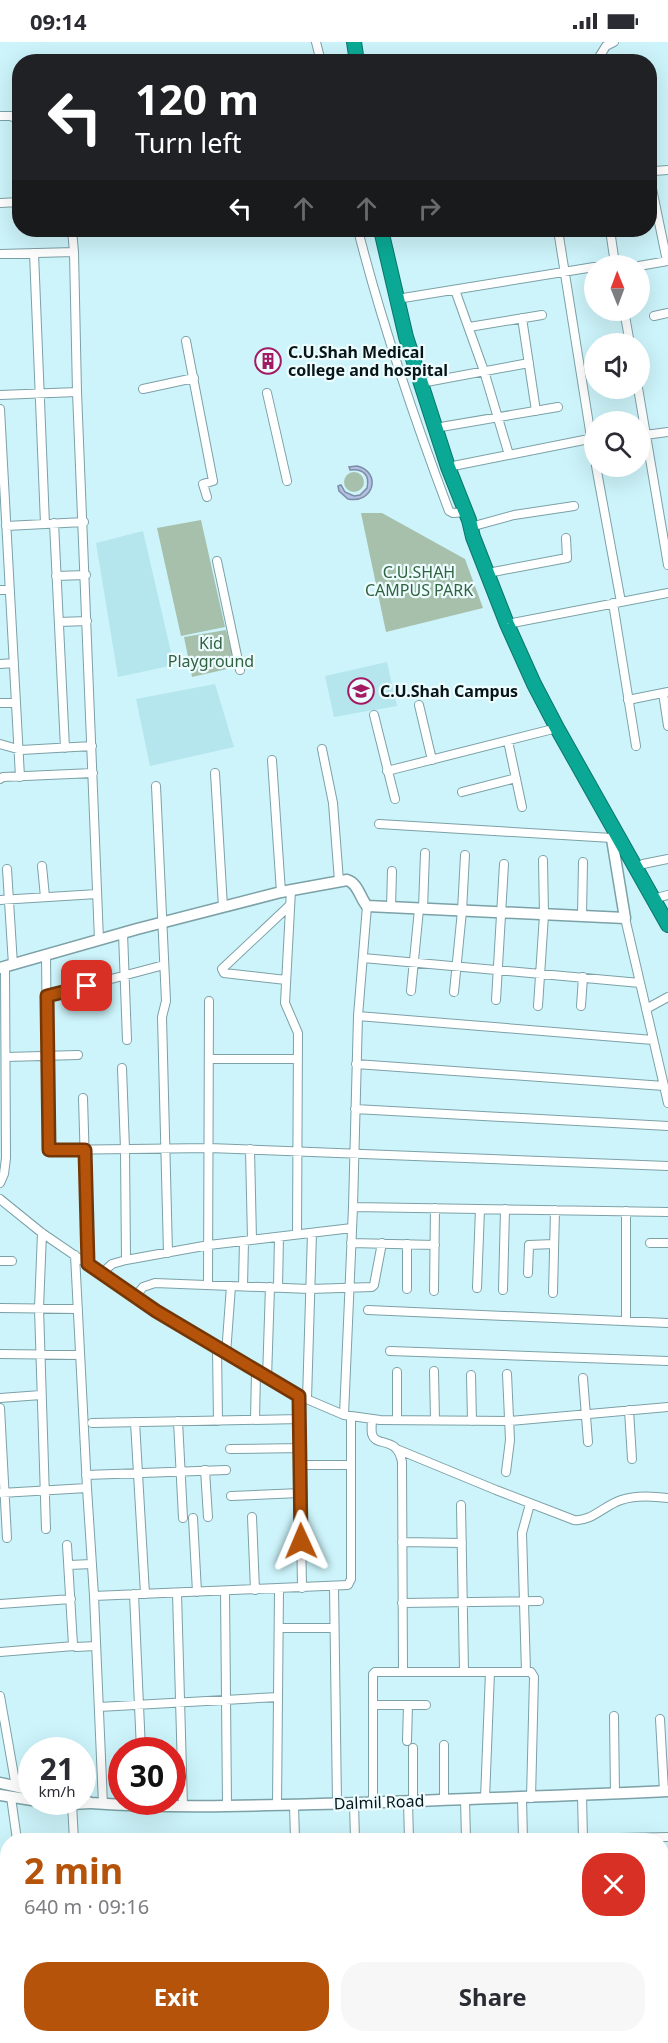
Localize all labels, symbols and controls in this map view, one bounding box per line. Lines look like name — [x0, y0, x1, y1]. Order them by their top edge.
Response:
text: 09:14 — [30, 6, 87, 36]
text: 120 m — [135, 70, 259, 127]
icon: left — [36, 78, 114, 156]
text: Turn left — [135, 124, 241, 161]
icon: left — [224, 192, 257, 225]
icon: ahead — [287, 192, 320, 225]
icon: ahead — [350, 192, 383, 225]
icon: right — [413, 192, 446, 225]
north arrow — [584, 255, 650, 321]
map controls — [584, 255, 650, 477]
button: sound — [584, 333, 650, 399]
place label: C.U.Shah Medical college and hospital — [288, 341, 448, 381]
building icon: C.U.Shah Medical college and hospital — [253, 346, 283, 376]
button: search — [584, 411, 650, 477]
park label: C.U.SHAH CAMPUS PARK — [365, 561, 473, 601]
park label: Kid Playground — [168, 632, 254, 672]
school or university icon: C.U.Shah Campus — [346, 676, 376, 706]
place label: C.U.Shah Campus — [380, 680, 518, 702]
pin — [61, 960, 112, 1011]
icon: arrive — [70, 969, 103, 1002]
position arrow — [269, 1509, 333, 1573]
speed limit sign: 30 — [108, 1737, 186, 1815]
text: 21 — [40, 1748, 74, 1789]
text: km/h — [39, 1781, 75, 1801]
street label: Dalmil Road — [333, 1789, 425, 1815]
text: 2 min — [24, 1846, 123, 1895]
button: close — [582, 1853, 645, 1916]
text: 640 m · 09:16 — [24, 1893, 149, 1920]
button: Exit — [24, 1962, 329, 2031]
button: Share — [341, 1962, 645, 2031]

